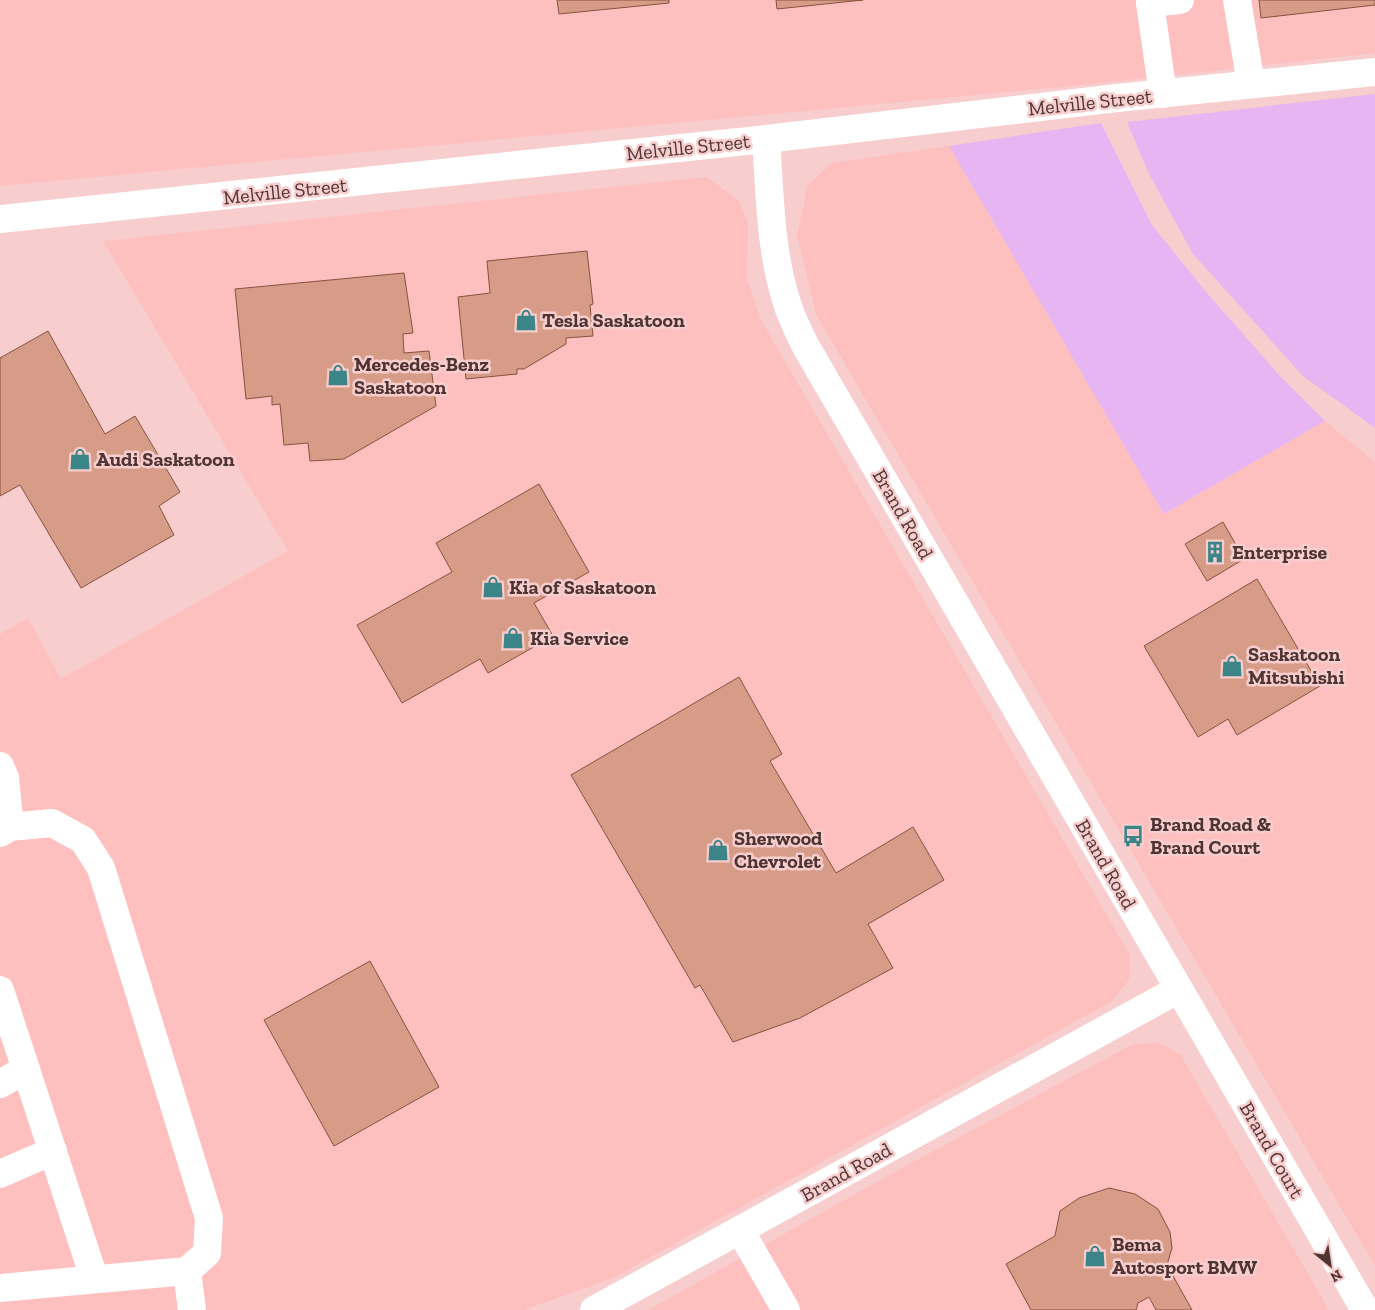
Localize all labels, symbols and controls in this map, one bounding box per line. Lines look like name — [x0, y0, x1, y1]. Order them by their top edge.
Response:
street label: Melville Street — [1027, 83, 1154, 120]
street label: Melville Street — [625, 128, 752, 165]
street label: Melville Street — [222, 172, 349, 209]
shop icon: Tesla Saskatoon — [513, 307, 539, 333]
place label: Tesla Saskatoon — [542, 308, 685, 332]
place label: Mercedes-Benz Saskatoon — [354, 352, 489, 399]
shop icon: Mercedes-Benz Saskatoon — [325, 362, 351, 388]
shop icon: Audi Saskatoon — [67, 446, 93, 472]
place label: Audi Saskatoon — [96, 447, 235, 471]
street label: Brand Road — [868, 465, 938, 563]
building icon: Enterprise — [1202, 539, 1228, 565]
place label: Enterprise — [1232, 540, 1328, 564]
shop icon: Kia of Saskatoon — [480, 574, 506, 600]
place label: Kia of Saskatoon — [509, 575, 656, 599]
shop icon: Kia Service — [500, 625, 526, 651]
place label: Kia Service — [530, 626, 629, 650]
place label: Saskatoon Mitsubishi — [1248, 642, 1344, 689]
shop icon: Saskatoon Mitsubishi — [1219, 653, 1245, 679]
place label: Brand Road & Brand Court — [1150, 812, 1271, 859]
street label: Brand Road — [1071, 815, 1141, 913]
bus stop icon: Brand Road & Brand Court — [1120, 823, 1146, 849]
place label: Sherwood Chevrolet — [734, 826, 823, 873]
shop icon: Sherwood Chevrolet — [705, 837, 731, 863]
street label: Brand Court — [1235, 1098, 1310, 1203]
street label: Brand Road — [796, 1137, 896, 1207]
place label: Bema Autosport BMW — [1112, 1232, 1258, 1279]
north arrow — [1305, 1240, 1355, 1290]
shop icon: Bema Autosport BMW — [1082, 1243, 1108, 1269]
text: N — [1327, 1266, 1345, 1286]

